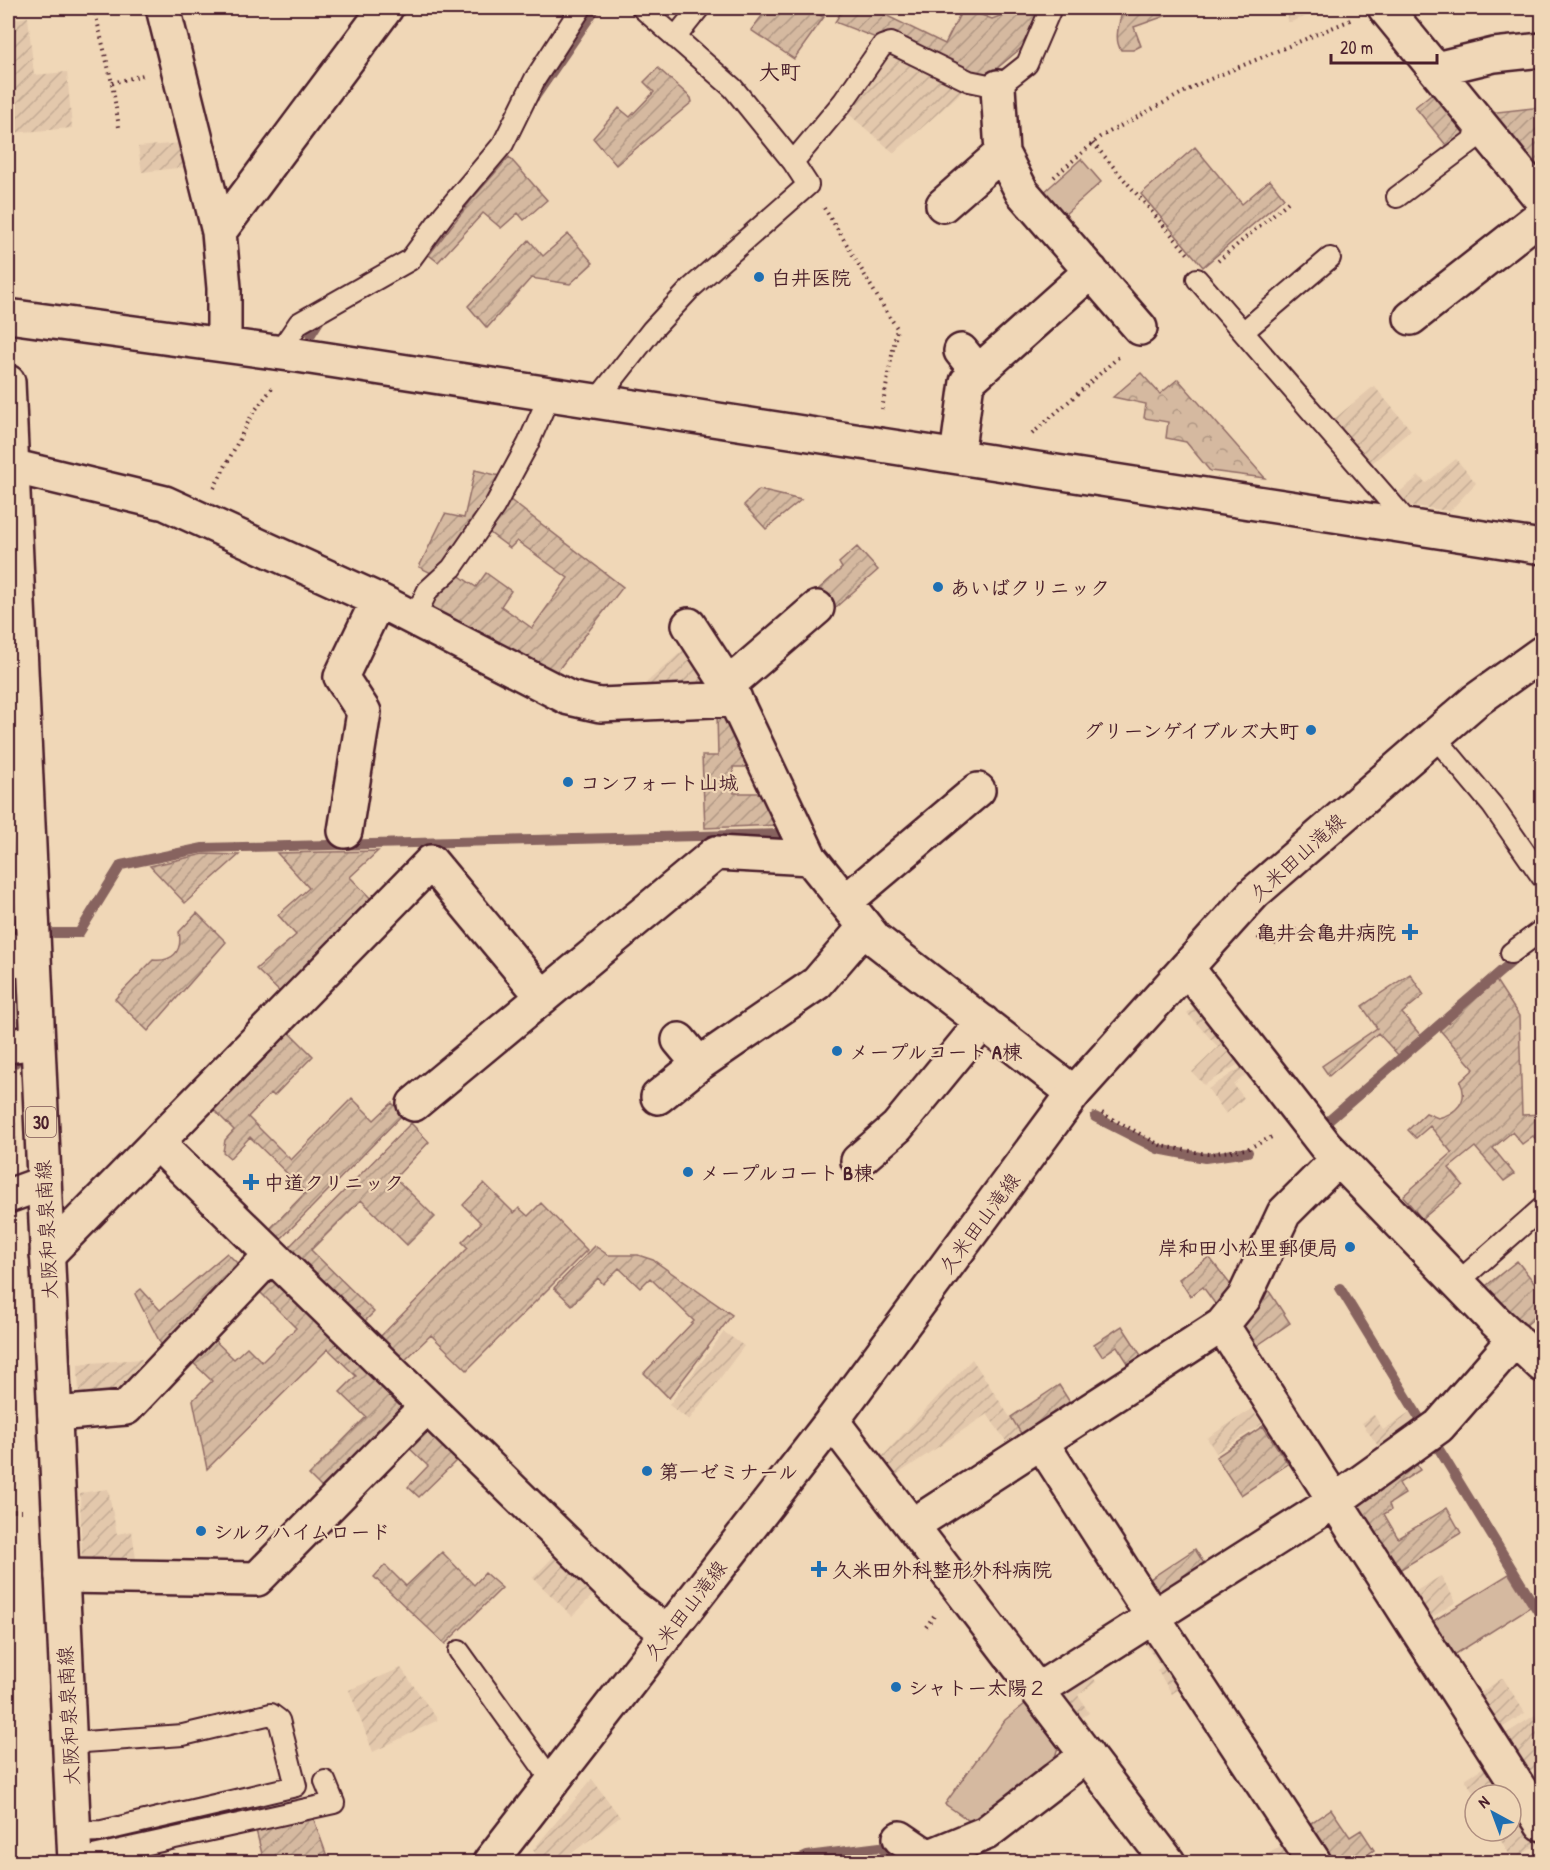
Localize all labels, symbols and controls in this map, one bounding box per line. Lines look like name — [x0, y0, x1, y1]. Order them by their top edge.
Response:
scale bar — [1331, 27, 1438, 65]
text: 20 m — [1340, 35, 1373, 60]
district label: 大町 — [759, 57, 801, 86]
place label: 白井医院 — [771, 264, 851, 291]
marker: 白井医院 — [752, 270, 766, 284]
place label: あいばクリニック — [950, 574, 1110, 601]
marker: あいばクリニック — [931, 580, 945, 594]
place label: グリーンゲイブルズ大町 — [1083, 717, 1299, 744]
marker: グリーンゲイブルズ大町 — [1304, 723, 1318, 737]
place label: コンフォート山城 — [580, 769, 738, 796]
marker: コンフォート山城 — [561, 775, 575, 789]
street label: 久米田山滝線 — [1243, 807, 1351, 907]
place label: 亀井会亀井病院 — [1256, 919, 1396, 946]
marker: 亀井会亀井病院 — [1401, 923, 1419, 941]
place label: メープルコート A棟 — [849, 1038, 1023, 1065]
marker: メープルコート A棟 — [830, 1044, 844, 1058]
road number: 30 — [26, 1107, 56, 1137]
street label: 大阪和泉泉南線 — [29, 1159, 63, 1301]
place label: メープルコート B棟 — [700, 1159, 874, 1186]
marker: メープルコート B棟 — [681, 1165, 695, 1179]
street label: 久米田山滝線 — [932, 1167, 1026, 1279]
place label: 中道クリニック — [264, 1169, 404, 1196]
marker: 中道クリニック — [242, 1173, 260, 1191]
place label: 岸和田小松里郵便局 — [1158, 1234, 1338, 1261]
marker: 岸和田小松里郵便局 — [1343, 1240, 1357, 1254]
place label: 第一ゼミナール — [659, 1458, 798, 1485]
marker: 第一ゼミナール — [640, 1464, 654, 1478]
place label: シルクハイムロード — [213, 1518, 391, 1545]
marker: シルクハイムロード — [194, 1524, 208, 1538]
street label: 久米田山滝線 — [637, 1554, 733, 1666]
place label: 久米田外科整形外科病院 — [832, 1556, 1052, 1583]
marker: 久米田外科整形外科病院 — [810, 1560, 828, 1578]
street label: 大阪和泉泉南線 — [51, 1645, 85, 1787]
place label: シャトー太陽２ — [908, 1674, 1047, 1701]
marker: シャトー太陽２ — [889, 1680, 903, 1694]
north arrow — [1463, 1783, 1523, 1843]
text: N — [1473, 1790, 1494, 1813]

